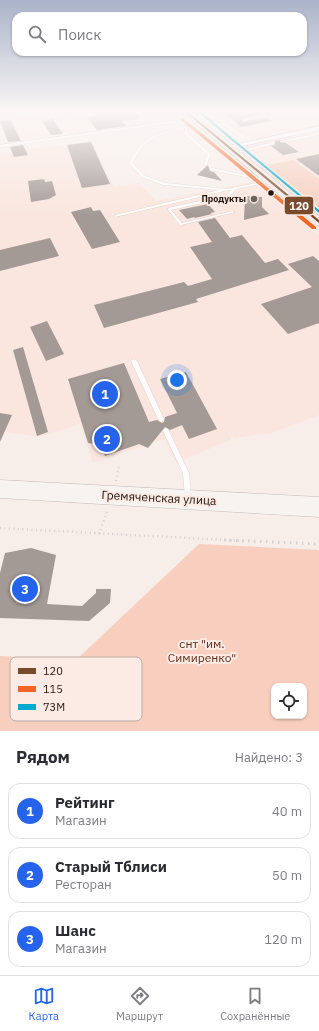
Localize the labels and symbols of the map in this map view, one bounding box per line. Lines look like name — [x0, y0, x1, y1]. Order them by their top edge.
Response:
unlabelled marker — [266, 188, 276, 198]
place label: Продукты — [201, 193, 246, 204]
marker: Продукты — [249, 194, 259, 204]
line badge: 120 — [284, 196, 314, 215]
text: 120 — [289, 199, 309, 213]
your location — [167, 370, 187, 390]
pin: 1 — [92, 379, 118, 409]
pin: 2 — [94, 424, 120, 454]
street label: Гремяченская улица — [101, 487, 217, 508]
pin: 3 — [12, 574, 38, 604]
park label: снт "им. Симиренко" — [168, 636, 236, 665]
legend — [10, 657, 142, 721]
text: 120 — [43, 664, 63, 678]
text: 115 — [43, 682, 63, 696]
text: 73М — [43, 700, 65, 714]

